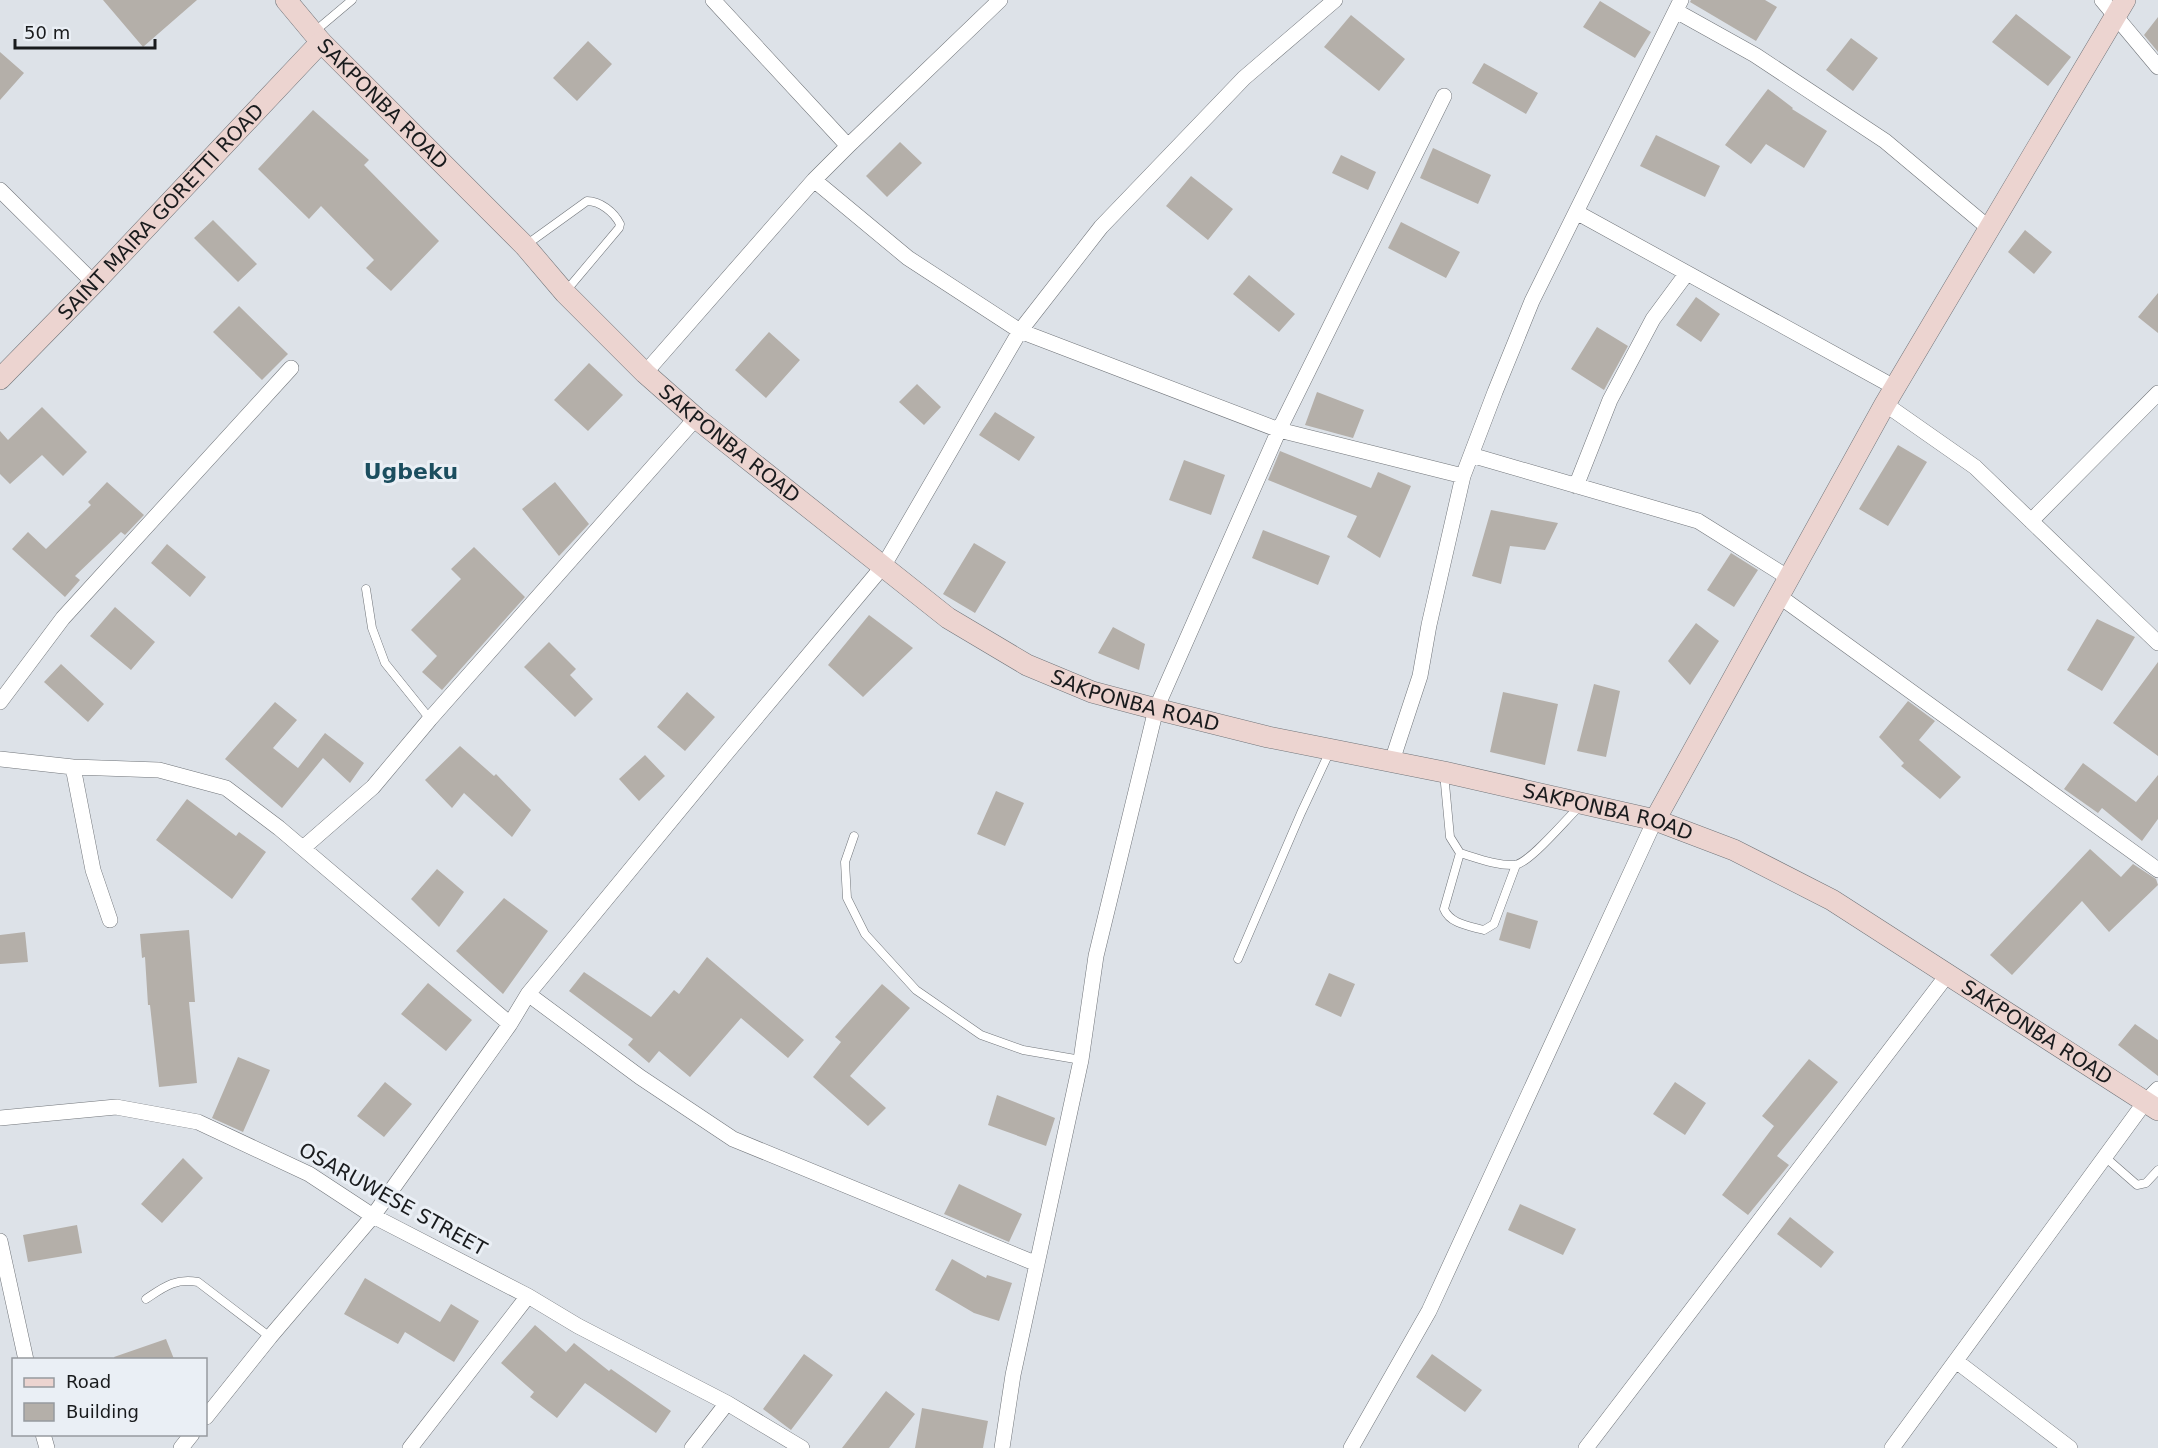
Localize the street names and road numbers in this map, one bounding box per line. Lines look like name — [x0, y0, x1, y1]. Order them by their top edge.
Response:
street label: SAKPONBA ROAD — [312, 33, 453, 174]
street label: SAINT MAIRA GORETTI ROAD — [53, 99, 269, 325]
street label: SAKPONBA ROAD — [654, 379, 805, 508]
street label: SAKPONBA ROAD — [1047, 664, 1222, 736]
street label: SAKPONBA ROAD — [1521, 778, 1697, 845]
street label: SAKPONBA ROAD — [1957, 975, 2117, 1090]
street label: OSARUWESE STREET — [295, 1137, 492, 1261]

